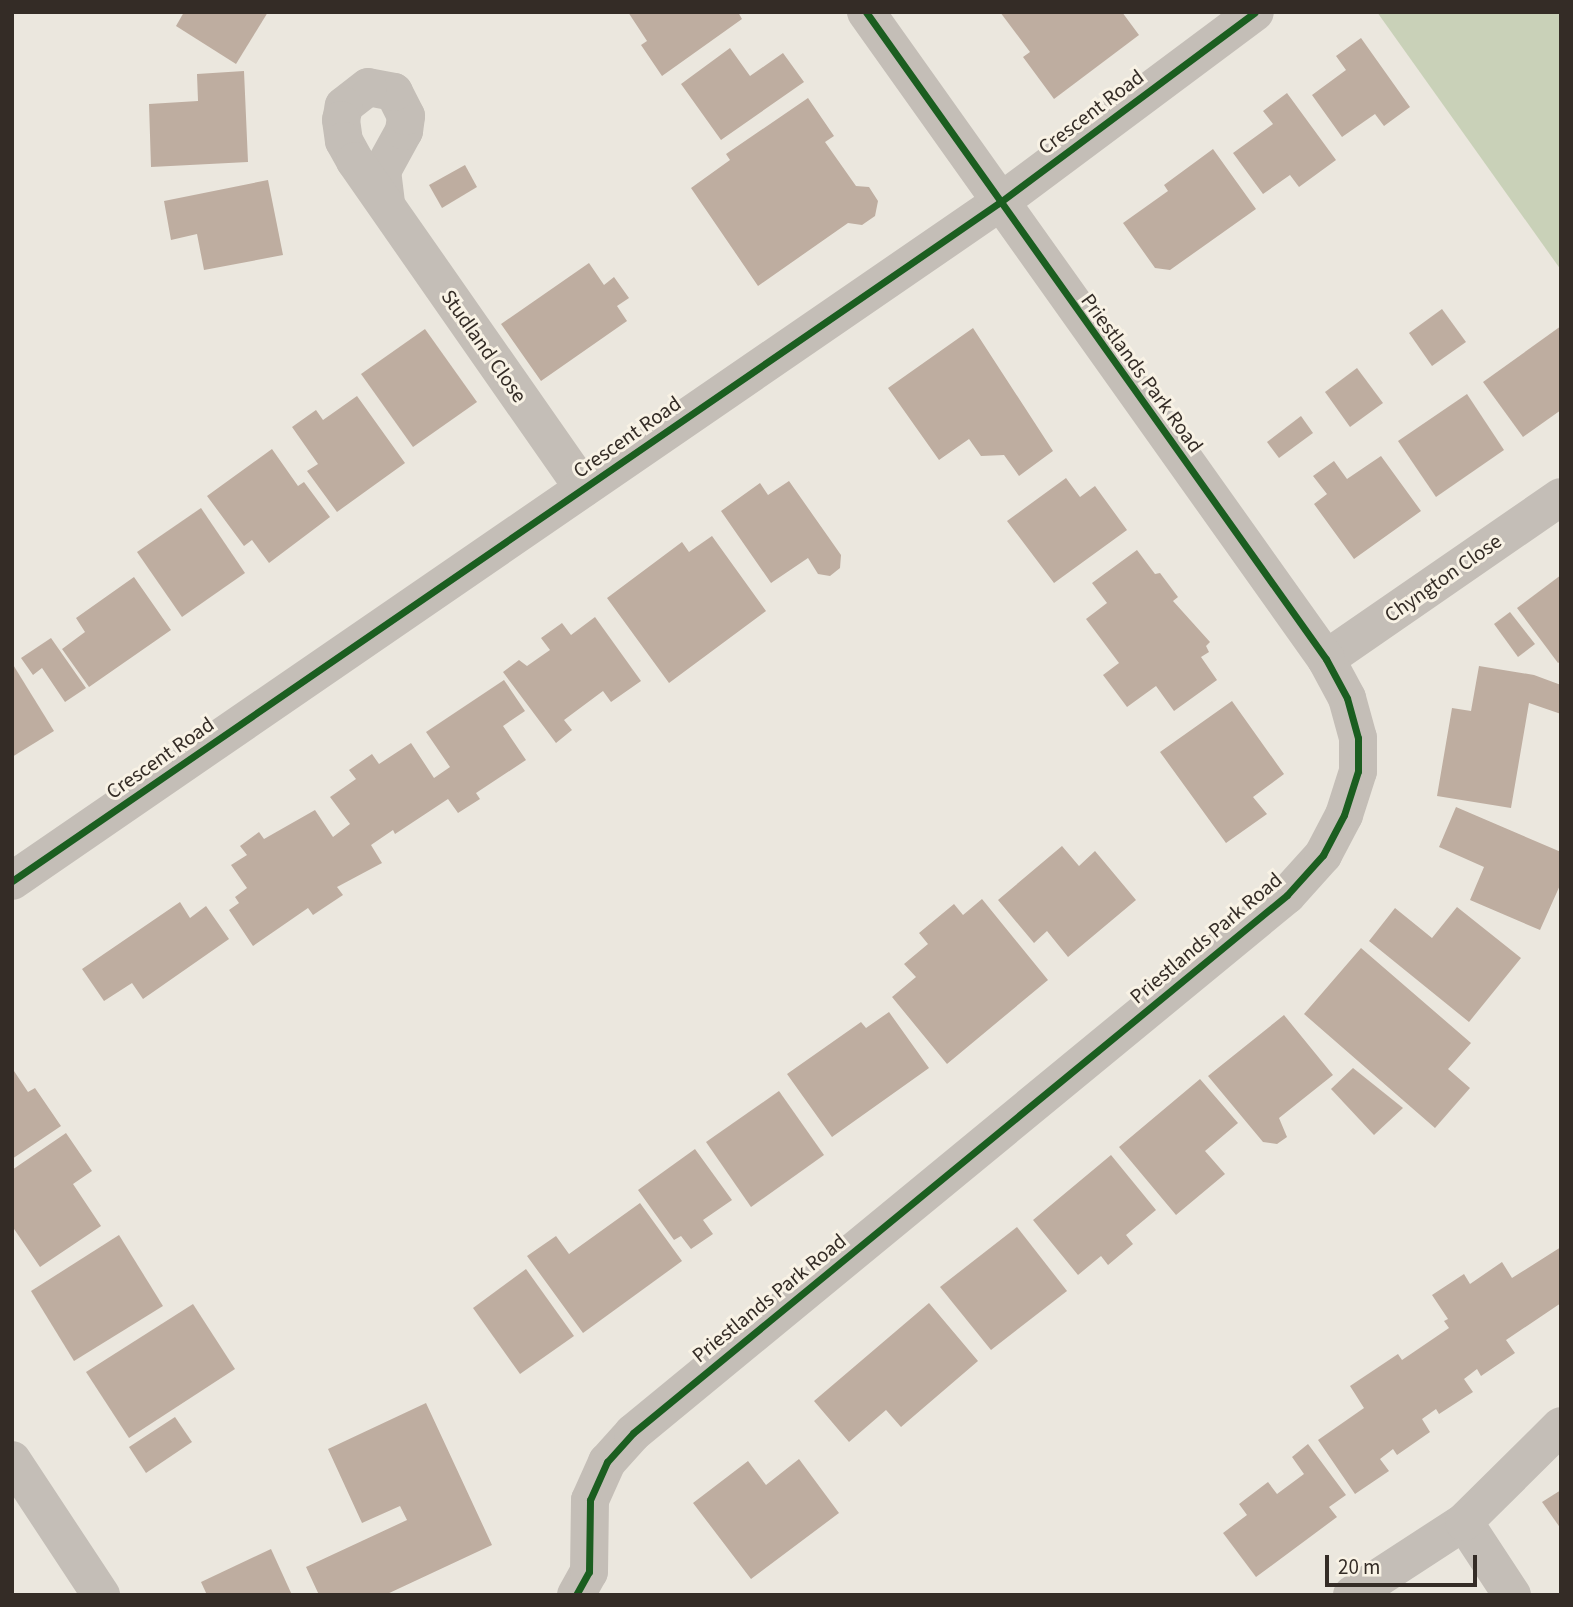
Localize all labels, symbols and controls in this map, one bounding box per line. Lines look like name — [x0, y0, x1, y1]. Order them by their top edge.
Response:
street label: Crescent Road — [1033, 64, 1149, 160]
street label: Studland Close — [436, 285, 532, 407]
street label: Priestlands Park Road — [1076, 288, 1208, 458]
street label: Crescent Road — [568, 391, 686, 483]
street label: Chyngton Close — [1380, 528, 1506, 628]
street label: Crescent Road — [101, 712, 219, 804]
street label: Priestlands Park Road — [1125, 867, 1287, 1009]
street label: Priestlands Park Road — [687, 1228, 851, 1368]
scale bar — [1328, 1540, 1480, 1584]
text: 20 m — [1338, 1552, 1380, 1582]

